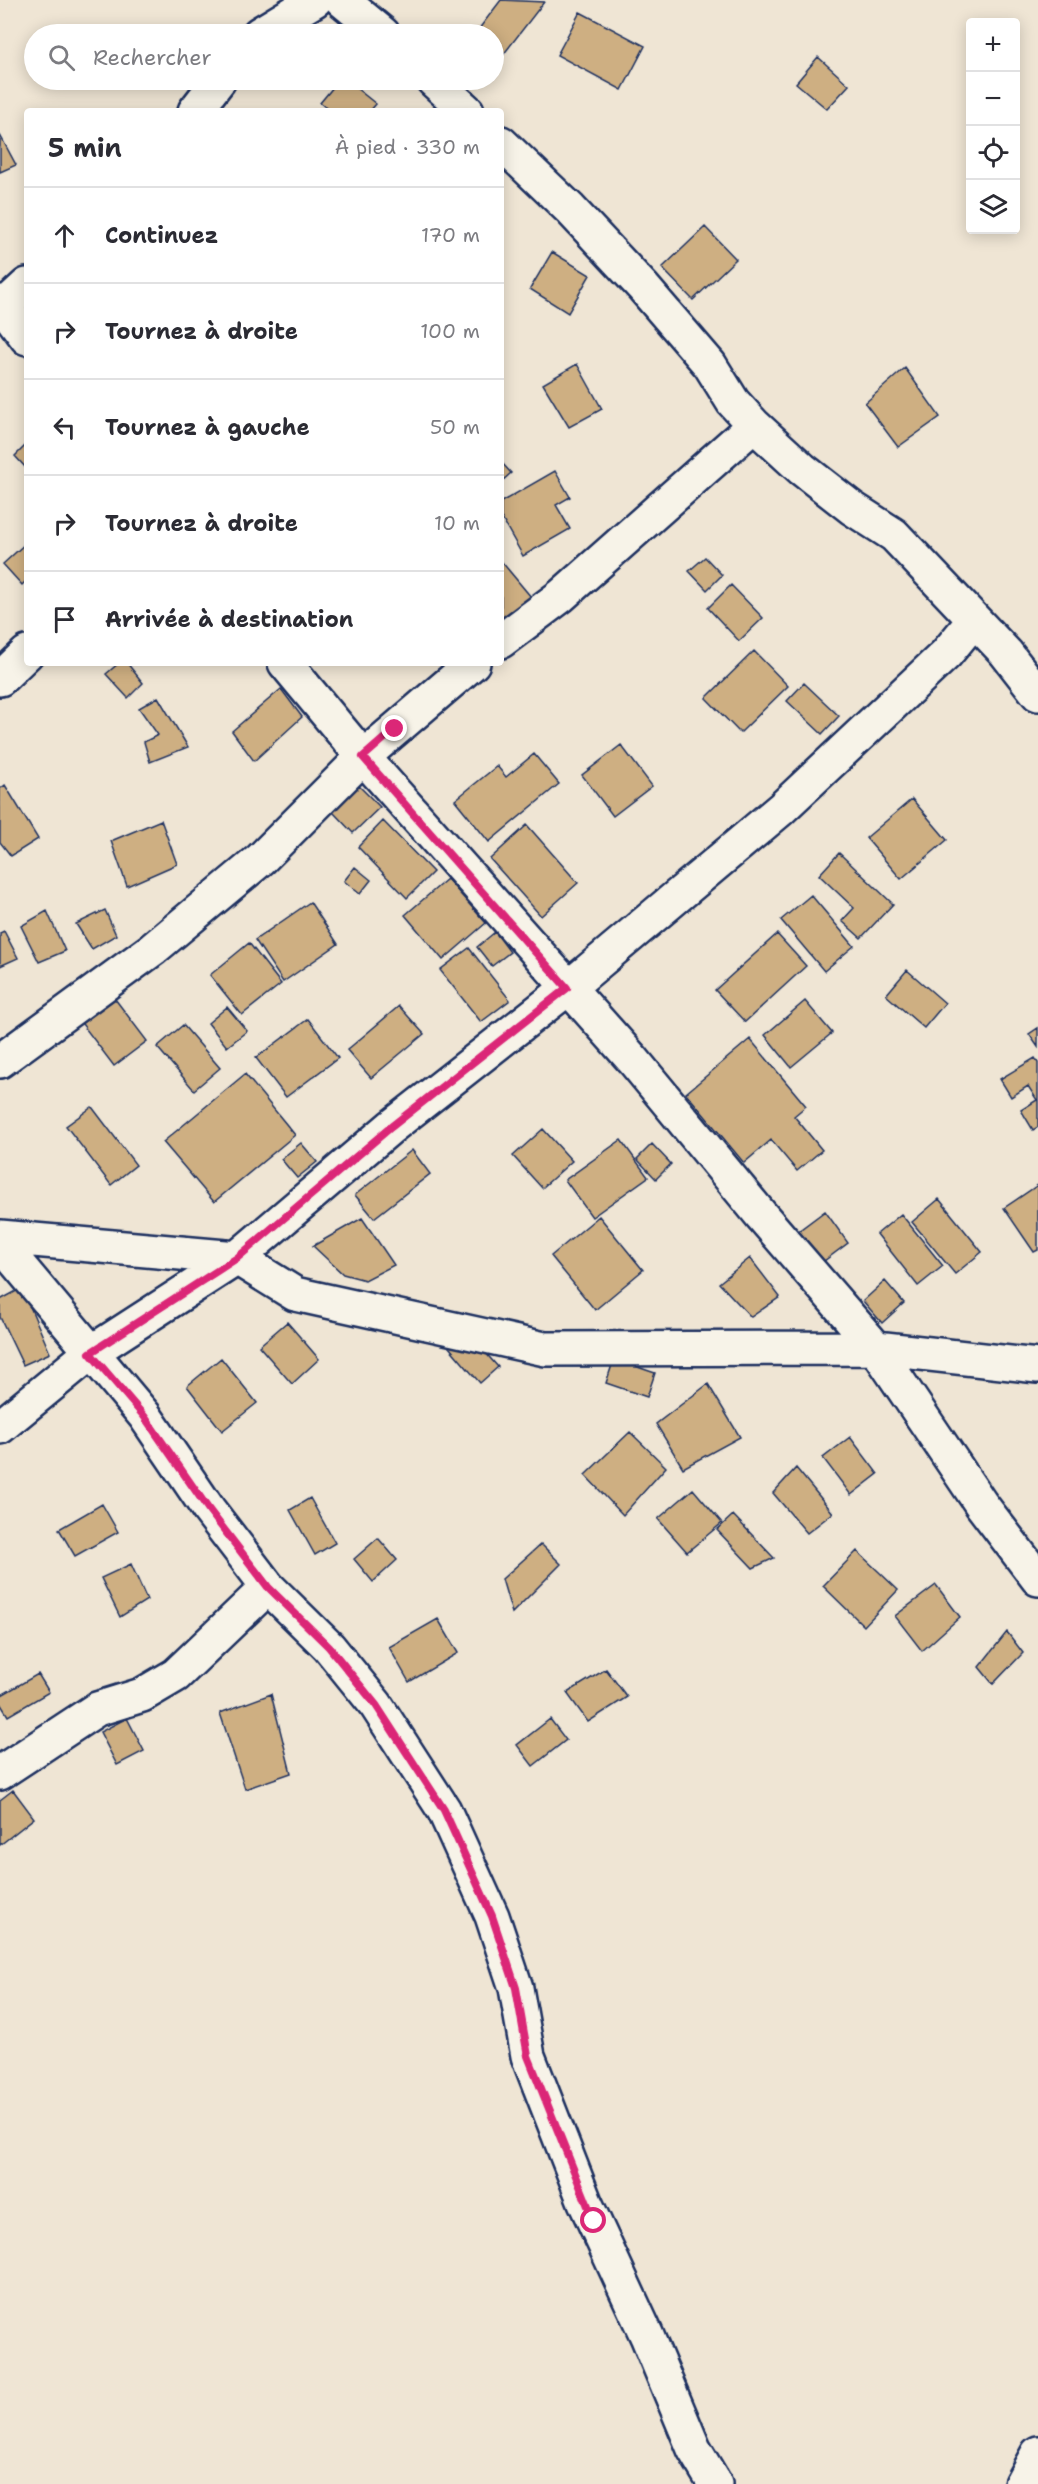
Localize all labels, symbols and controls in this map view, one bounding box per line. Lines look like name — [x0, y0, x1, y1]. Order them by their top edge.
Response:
map controls — [966, 18, 1020, 234]
button: + — [966, 18, 1020, 72]
search box — [24, 24, 504, 90]
icon: search — [45, 41, 78, 74]
text: Rechercher — [93, 43, 212, 72]
button: − — [966, 72, 1020, 126]
button: locate — [966, 126, 1020, 180]
text: 5 min — [48, 130, 122, 165]
text: À pied · 330 m — [335, 134, 480, 160]
button: layers — [966, 180, 1020, 234]
icon: ahead — [48, 219, 81, 252]
text: Continuez — [105, 221, 218, 250]
text: 170 m — [421, 222, 480, 248]
icon: right — [48, 315, 81, 348]
text: Tournez à droite — [105, 317, 298, 346]
text: 100 m — [420, 318, 480, 344]
icon: left — [48, 411, 81, 444]
text: Tournez à gauche — [105, 413, 310, 442]
text: 50 m — [430, 414, 480, 440]
icon: right — [48, 507, 81, 540]
text: Tournez à droite — [105, 509, 298, 538]
text: 10 m — [434, 510, 480, 536]
icon: arrive — [48, 603, 81, 636]
text: Arrivée à destination — [105, 605, 353, 634]
route end — [381, 715, 407, 741]
route start — [580, 2207, 606, 2233]

